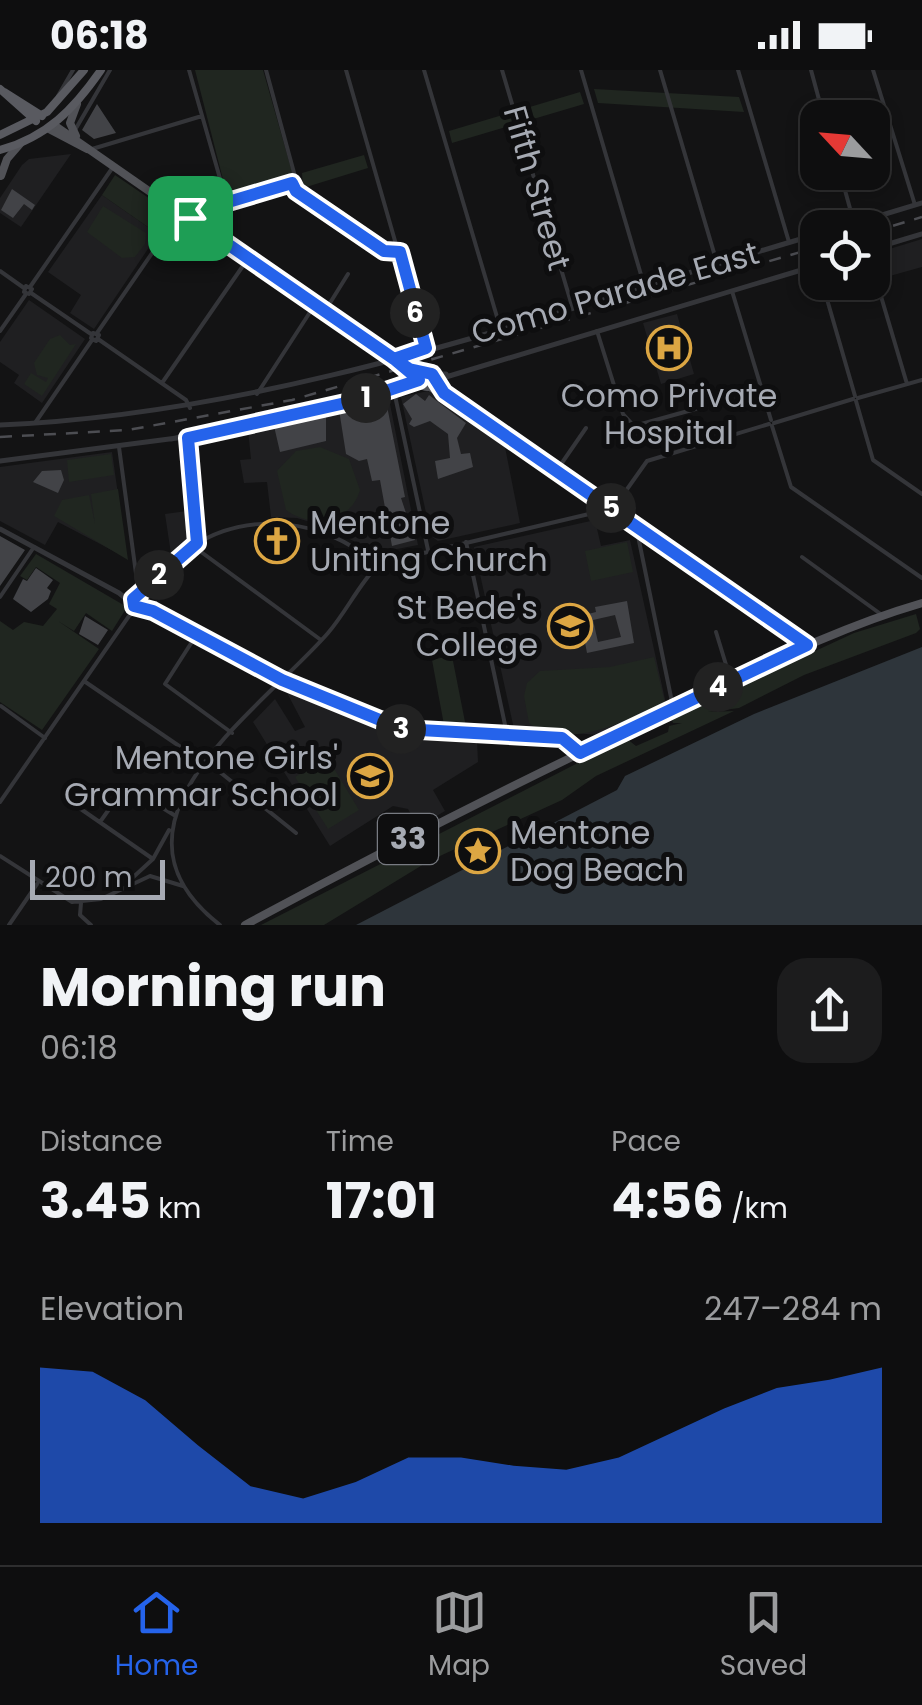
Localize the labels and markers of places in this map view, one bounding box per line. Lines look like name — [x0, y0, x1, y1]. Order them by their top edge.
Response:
pin — [148, 176, 233, 261]
pin: 6 — [390, 288, 440, 338]
hospital icon: Como Private Hospital — [646, 325, 692, 371]
pin: 1 — [341, 373, 391, 423]
place label: Como Private Hospital — [561, 373, 777, 455]
pin: 5 — [586, 483, 636, 533]
place label: Mentone Uniting Church — [310, 500, 548, 582]
church icon: Mentone Uniting Church — [254, 518, 300, 564]
pin: 2 — [134, 550, 184, 600]
place label: St Bede's College — [396, 585, 538, 667]
school or university icon: St Bede's College — [547, 603, 593, 649]
pin: 4 — [693, 662, 743, 712]
pin: 3 — [376, 704, 426, 754]
place label: Mentone Girls' Grammar School — [64, 735, 338, 817]
school or university icon: Mentone Girls' Grammar School — [347, 753, 393, 799]
place label: Mentone Dog Beach — [510, 810, 684, 892]
place icon: Mentone Dog Beach — [455, 828, 501, 874]

